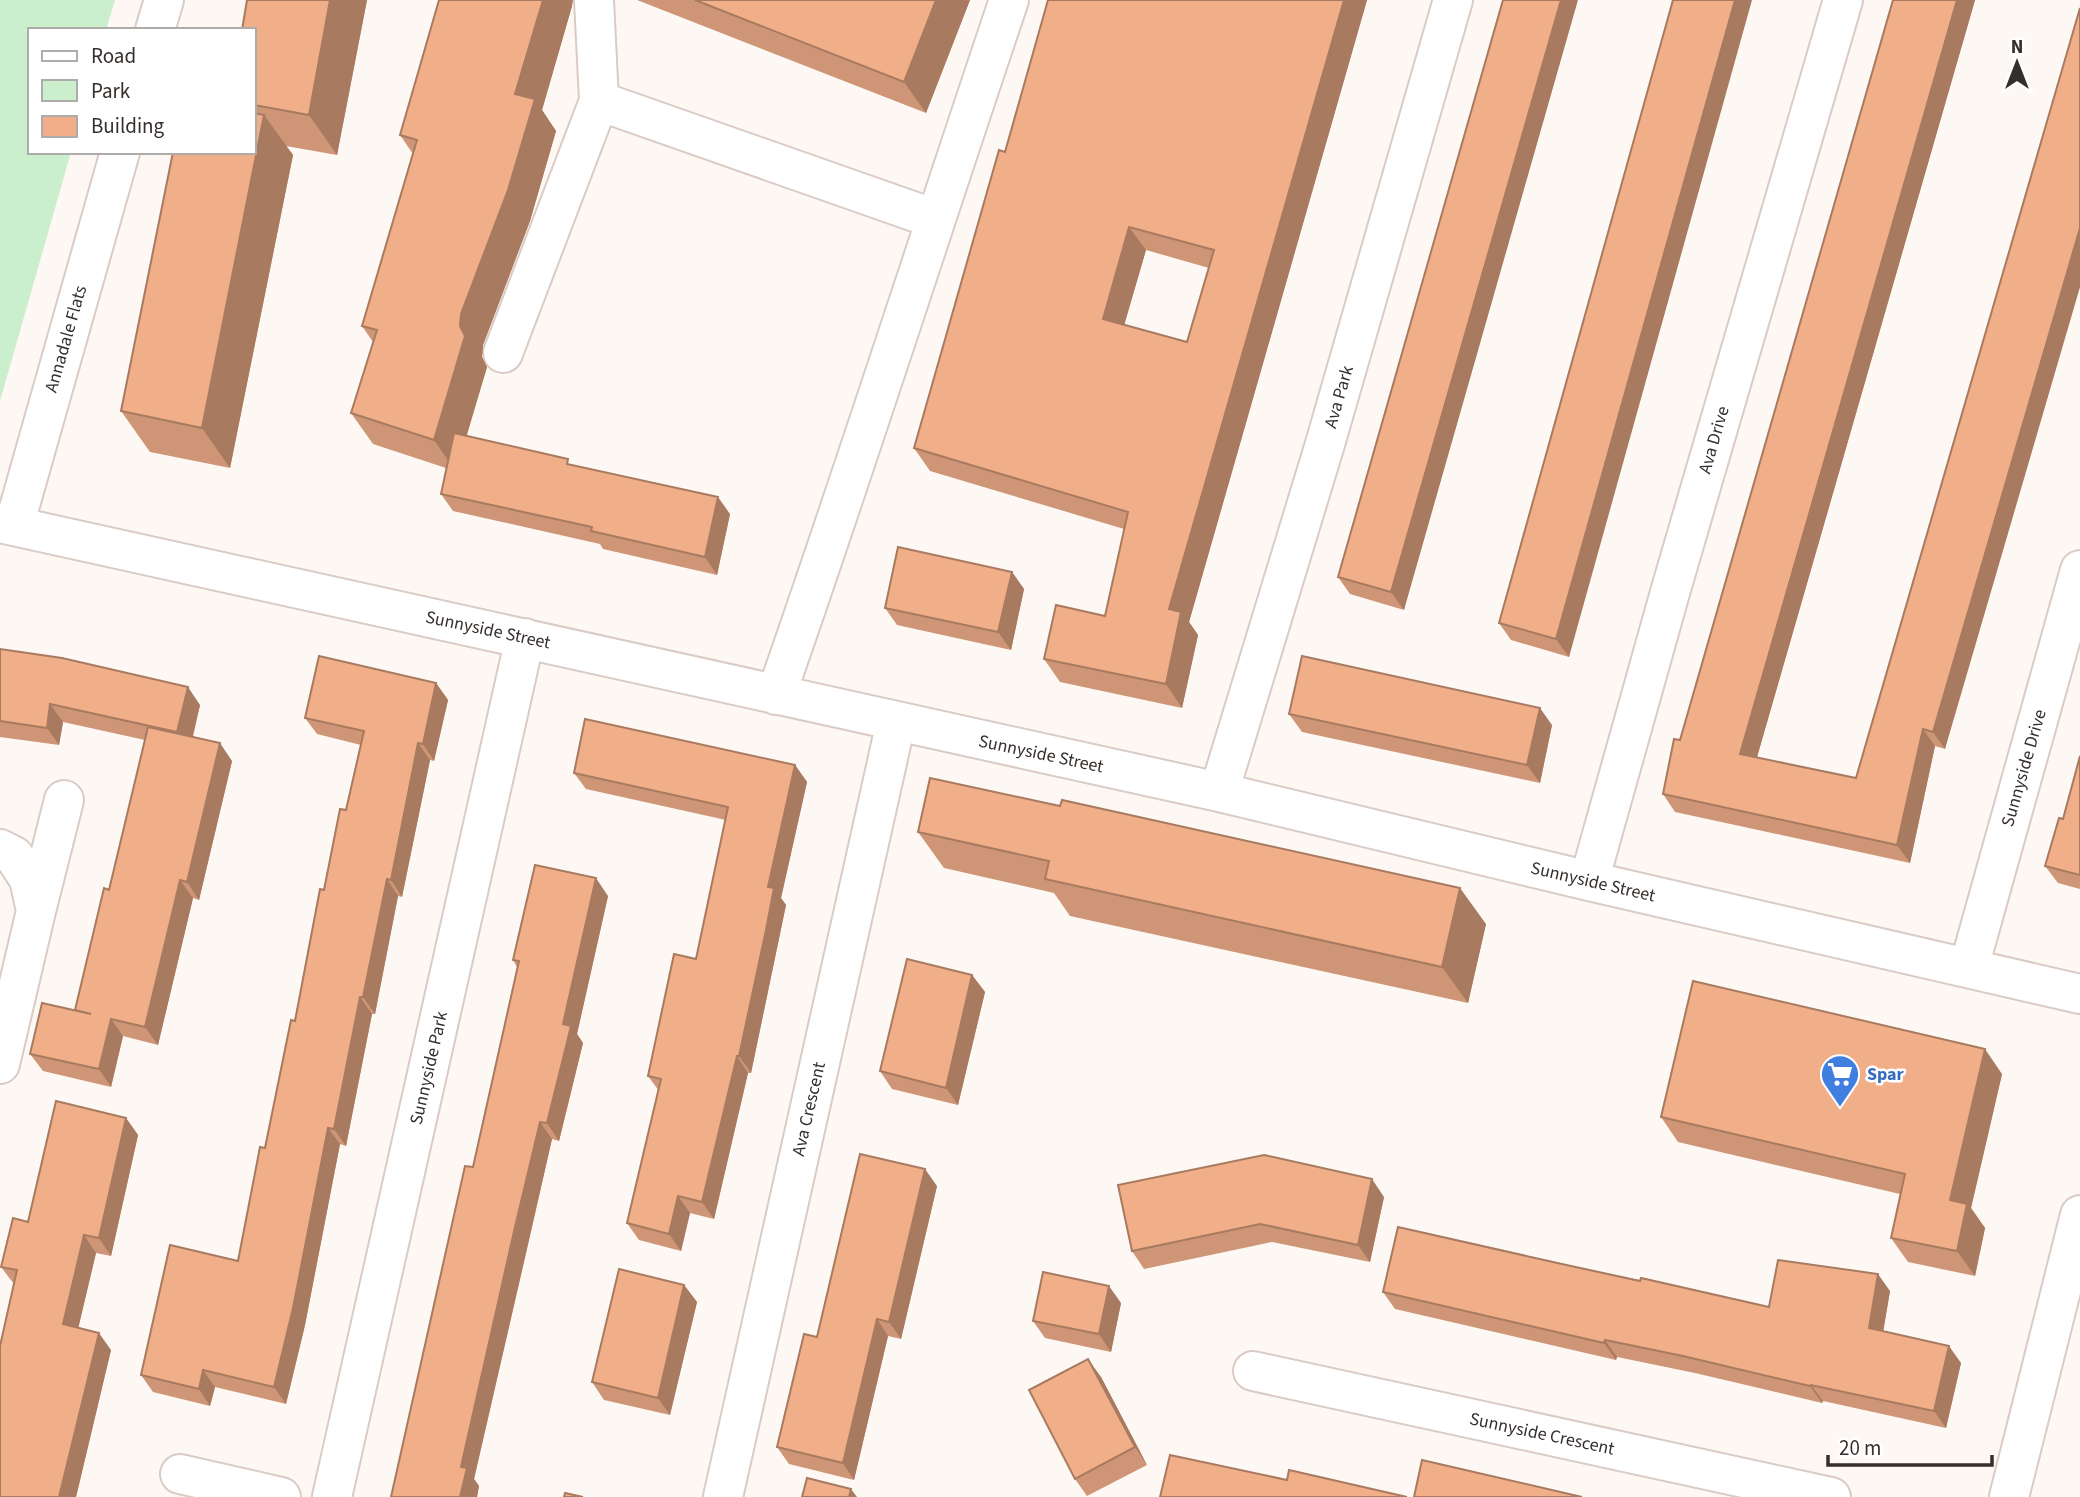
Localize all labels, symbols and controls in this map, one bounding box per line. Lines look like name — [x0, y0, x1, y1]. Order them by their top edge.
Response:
legend — [28, 28, 256, 154]
north arrow — [1982, 28, 2052, 98]
text: N — [2011, 34, 2023, 61]
text: Road — [91, 41, 136, 71]
text: Park — [91, 76, 131, 106]
text: Building — [91, 111, 165, 141]
street label: Annadale Flats — [39, 282, 93, 396]
street label: Ava Park — [1318, 363, 1360, 431]
street label: Ava Drive — [1692, 403, 1736, 477]
street label: Sunnyside Street — [423, 605, 553, 655]
street label: Sunnyside Drive — [1995, 706, 2053, 830]
street label: Sunnyside Street — [976, 729, 1106, 779]
street label: Sunnyside Street — [1528, 856, 1658, 908]
street label: Sunnyside Park — [404, 1009, 454, 1127]
supermarket icon: Spar — [1819, 1053, 1861, 1108]
street label: Ava Crescent — [786, 1059, 832, 1159]
place label: Spar — [1867, 1062, 1905, 1087]
street label: Sunnyside Crescent — [1467, 1406, 1617, 1462]
scale bar — [1828, 1424, 1993, 1468]
text: 20 m — [1839, 1433, 1881, 1463]

